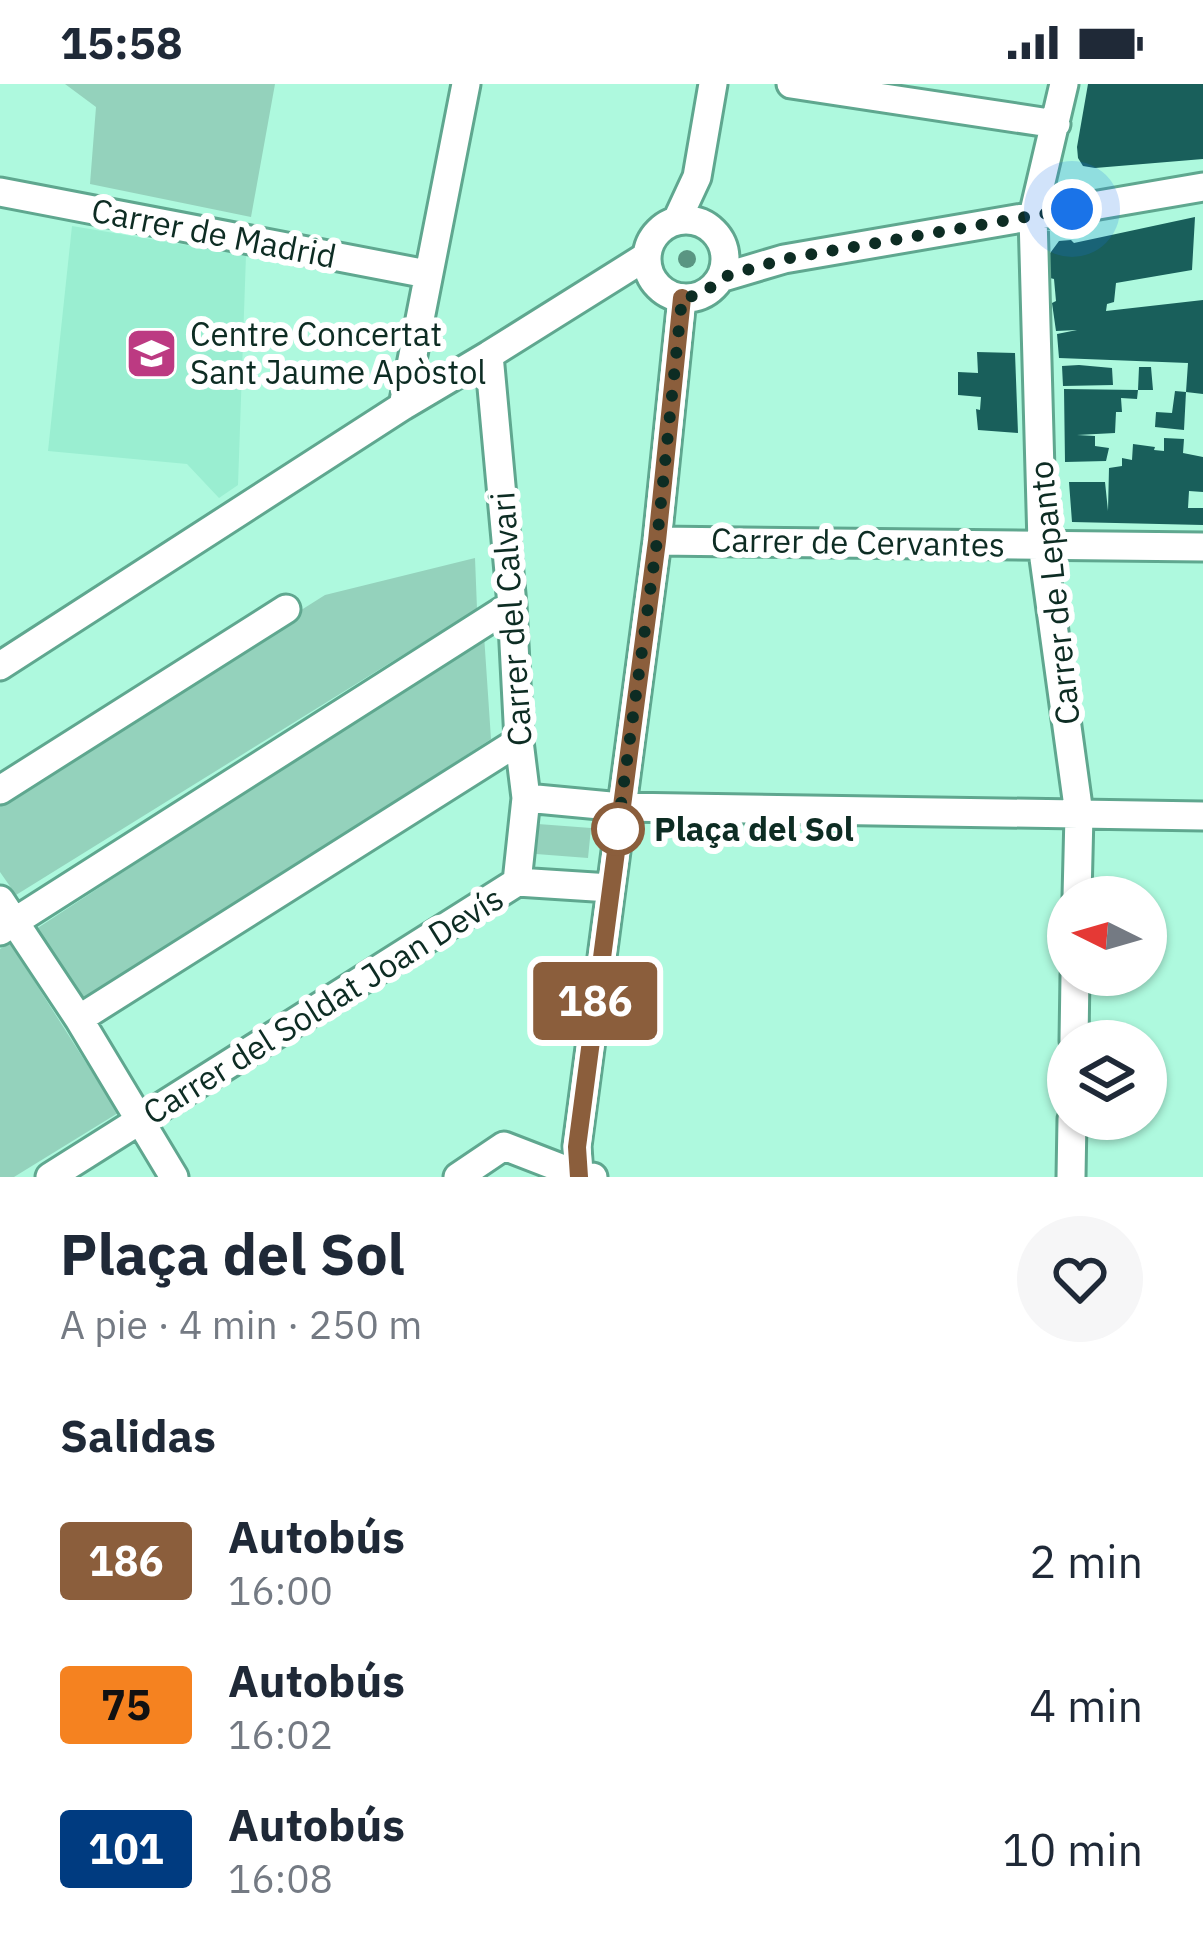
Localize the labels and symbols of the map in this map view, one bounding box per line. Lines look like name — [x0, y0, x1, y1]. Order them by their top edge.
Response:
your location — [1042, 179, 1102, 239]
street label: Carrer de Madrid — [88, 188, 340, 277]
place label: Centre Concertat Sant Jaume Apòstol — [190, 312, 486, 393]
school or university icon: Centre Concertat Sant Jaume Apòstol — [123, 325, 179, 381]
street label: Carrer de Lepanto — [1018, 459, 1089, 727]
street label: Carrer del Calvari — [480, 490, 541, 748]
street label: Carrer de Cervantes — [711, 517, 1005, 566]
marker: Plaça del Sol — [593, 804, 643, 854]
place label: Plaça del Sol — [654, 807, 854, 850]
street label: Carrer del Soldat Joan Devís — [135, 876, 511, 1133]
north arrow — [1047, 876, 1167, 996]
line badge: 186 — [526, 962, 664, 1040]

